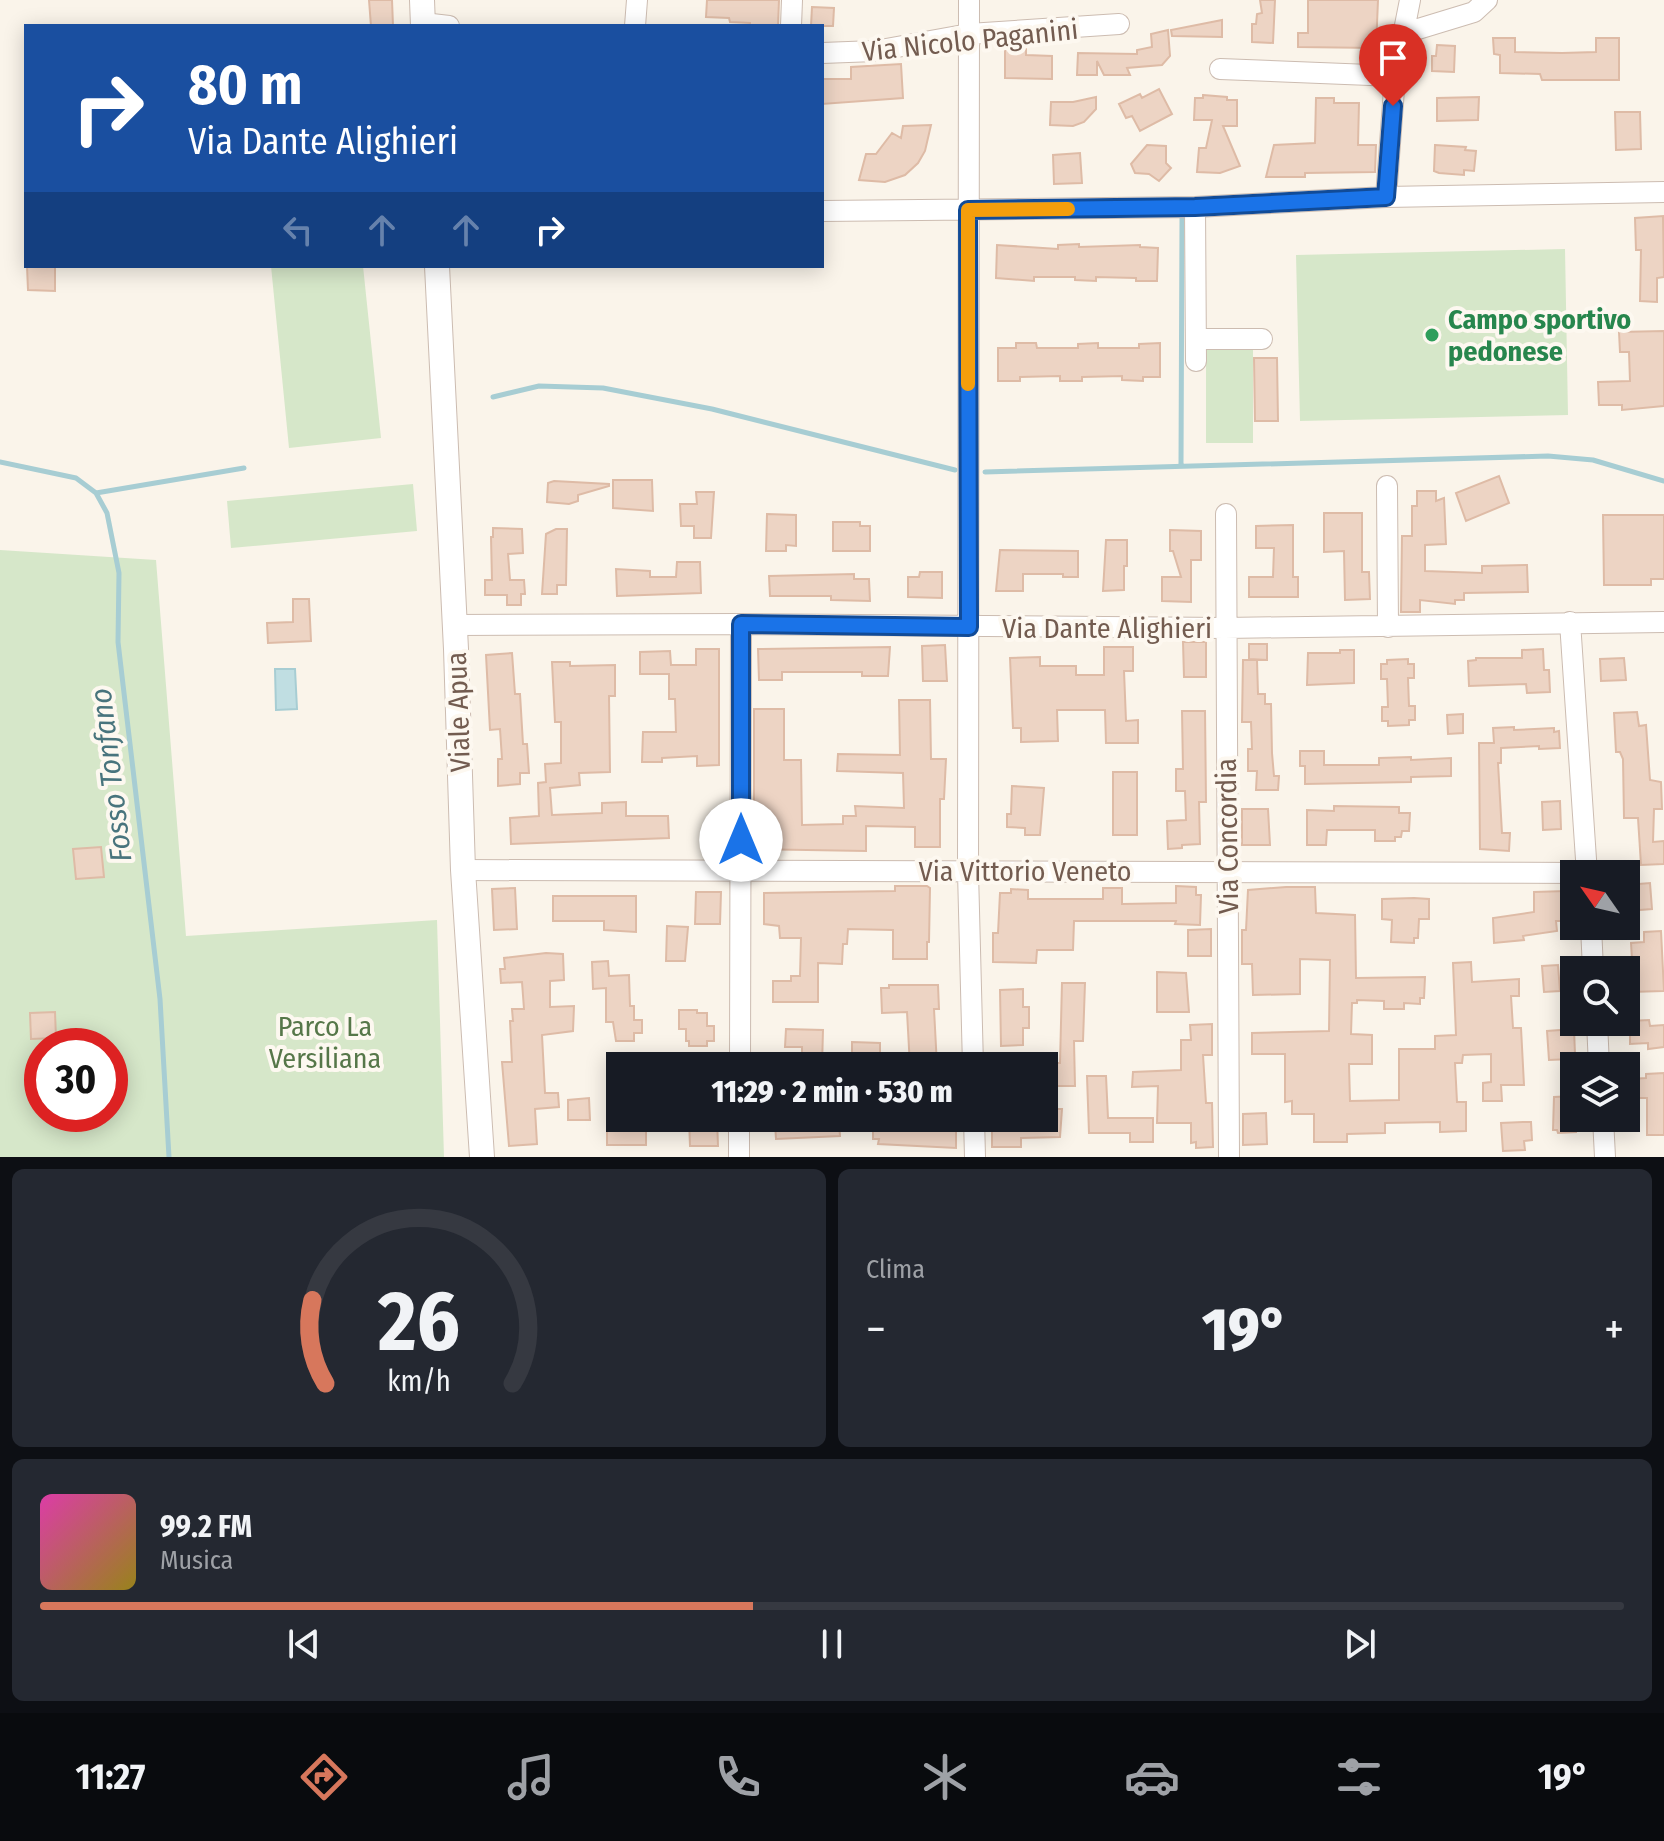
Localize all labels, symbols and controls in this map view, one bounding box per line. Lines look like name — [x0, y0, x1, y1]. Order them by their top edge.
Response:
street label: Via Nicolo Paganini — [860, 13, 1080, 68]
pin — [1359, 24, 1427, 106]
icon: arrive — [1371, 36, 1415, 80]
text: 80 m — [188, 52, 303, 119]
icon: right — [56, 56, 160, 160]
text: Via Dante Alighieri — [188, 120, 458, 164]
icon: left — [276, 208, 320, 252]
icon: ahead — [360, 208, 404, 252]
icon: ahead — [444, 208, 488, 252]
icon: right — [528, 208, 572, 252]
place label: Campo sportivo pedonese — [1448, 303, 1631, 368]
marker: Campo sportivo pedonese — [1423, 326, 1441, 344]
street label: Via Dante Alighieri — [1002, 612, 1212, 645]
street label: Viale Apua — [440, 651, 477, 773]
water label: Fosso Tonfano — [82, 686, 140, 864]
street label: Via Concordia — [1210, 758, 1245, 914]
position arrow — [699, 798, 783, 882]
street label: Via Vittorio Veneto — [918, 855, 1132, 888]
north arrow — [1560, 860, 1640, 940]
map controls — [1560, 860, 1640, 1132]
button: search — [1560, 956, 1640, 1036]
park label: Parco La Versiliana — [269, 1010, 381, 1075]
speed limit sign: 30 — [24, 1028, 128, 1132]
button: layers — [1560, 1052, 1640, 1132]
text: 11:29 · 2 min · 530 m — [712, 1074, 953, 1110]
text: Clima — [866, 1254, 925, 1285]
text: 26 — [377, 1272, 460, 1372]
text: 19° — [1202, 1294, 1288, 1366]
text: − — [866, 1303, 886, 1356]
text: + — [1604, 1303, 1624, 1356]
text: km/h — [387, 1364, 451, 1399]
text: 99.2 FM — [160, 1509, 252, 1545]
text: Musica — [160, 1545, 233, 1576]
icon: previous — [282, 1622, 326, 1666]
icon: pause — [810, 1622, 854, 1666]
icon: next — [1338, 1622, 1382, 1666]
icon: directions — [296, 1749, 352, 1805]
icon: music — [503, 1749, 559, 1805]
icon: phone — [710, 1749, 766, 1805]
icon: climate — [917, 1749, 973, 1805]
icon: car — [1124, 1749, 1180, 1805]
icon: filters — [1331, 1749, 1387, 1805]
text: 11:27 — [75, 1755, 145, 1799]
text: 19° — [1538, 1755, 1589, 1799]

